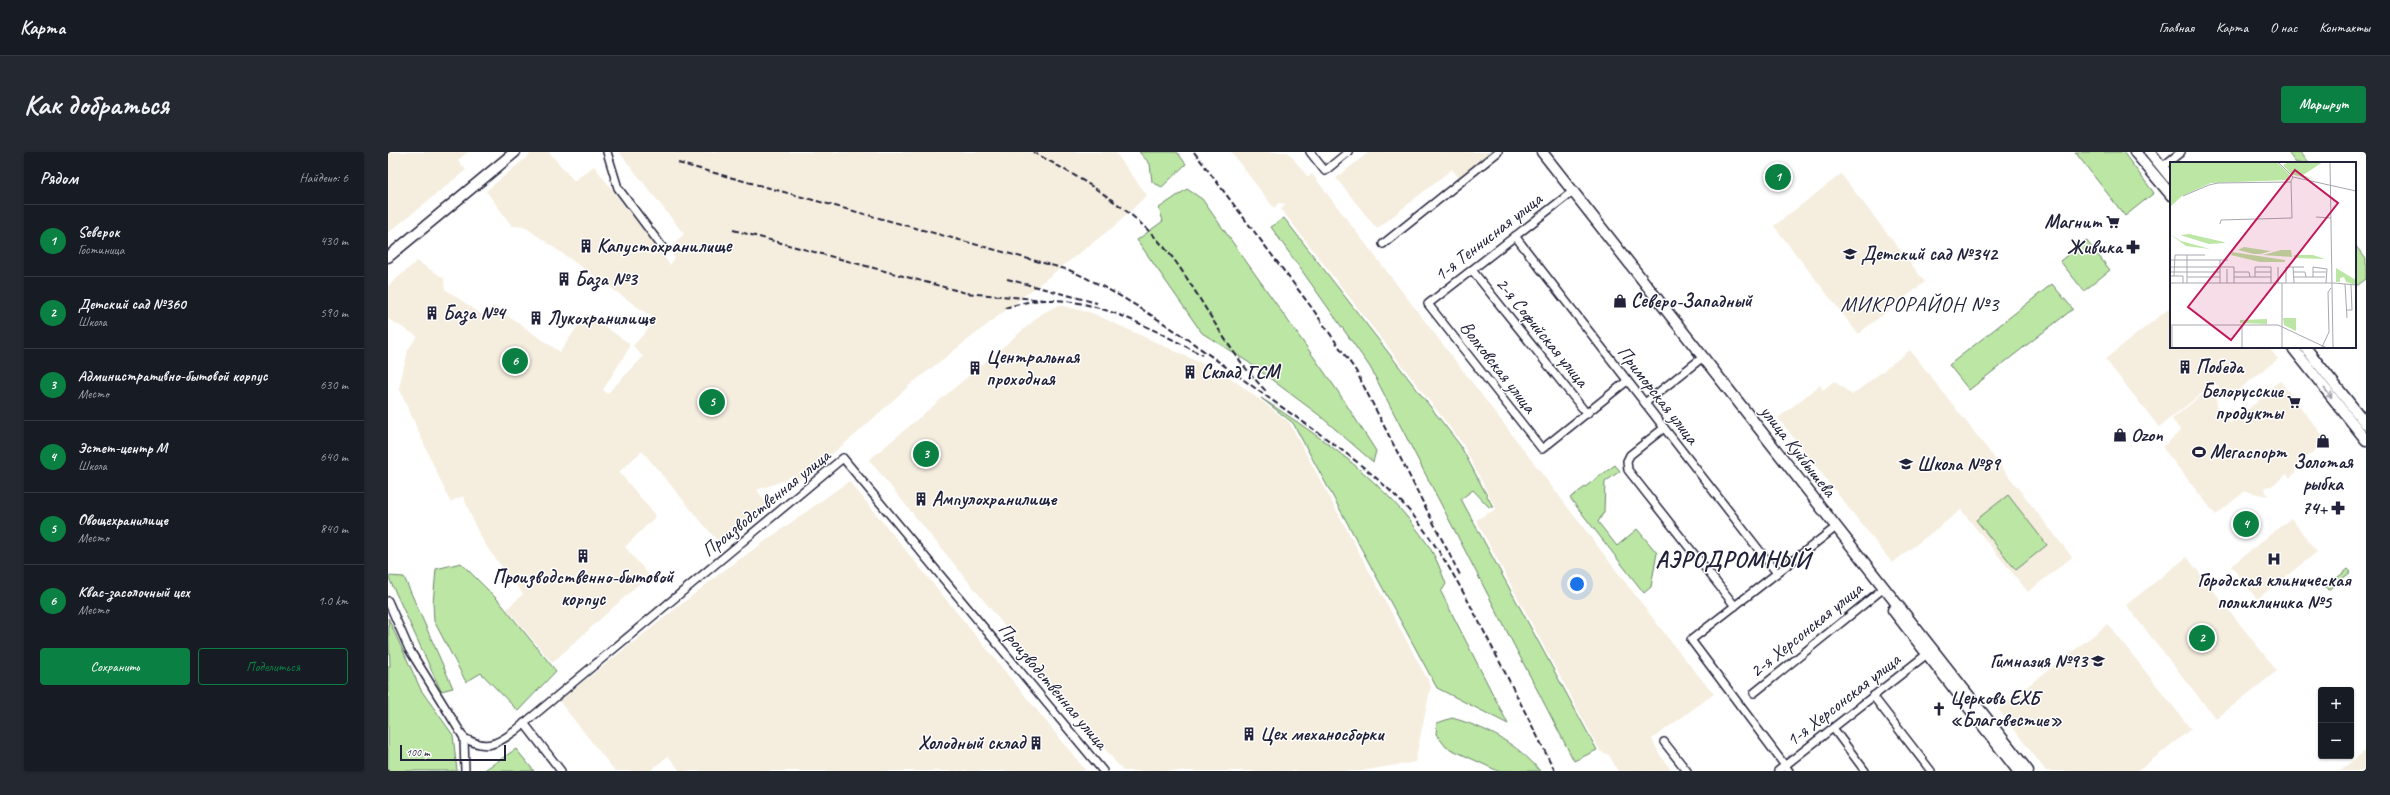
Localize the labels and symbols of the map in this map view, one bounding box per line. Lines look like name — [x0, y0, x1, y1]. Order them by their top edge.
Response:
pin: 1 — [1765, 162, 1791, 192]
inset map — [2170, 162, 2356, 348]
street label: 1-я Теннисная улица — [1429, 186, 1548, 287]
place label: Магнит — [2045, 210, 2102, 234]
supermarket icon: Магнит — [2105, 214, 2121, 230]
place label: Капустохранилище — [597, 234, 733, 258]
place label: Живика — [2067, 235, 2124, 259]
building icon: Капустохранилище — [578, 238, 594, 254]
pharmacy icon: Живика — [2125, 239, 2141, 255]
place label: Детский сад №342 — [1861, 242, 2000, 266]
school or university icon: Детский сад №342 — [1842, 246, 1858, 262]
place label: База №3 — [575, 267, 639, 292]
building icon: База №3 — [556, 271, 572, 287]
street label: 2-я Софийская улица — [1490, 272, 1595, 393]
place label: Северо-Западный — [1631, 289, 1754, 313]
district label: МИКРОРАЙОН №3 — [1840, 291, 2000, 317]
shop icon: Северо-Западный — [1612, 293, 1628, 309]
place label: База №4 — [443, 301, 507, 326]
building icon: База №4 — [424, 305, 440, 321]
place label: Лукохранилище — [547, 306, 656, 330]
building icon: Лукохранилище — [528, 310, 544, 326]
street label: Волховская улица — [1454, 316, 1543, 419]
street label: Приморская улица — [1612, 341, 1705, 451]
place label: Центральная проходная — [986, 345, 1080, 391]
pin: 6 — [502, 346, 528, 376]
place label: Победа — [2196, 355, 2245, 379]
building icon: Победа — [2177, 359, 2193, 375]
building icon: Центральная проходная — [967, 360, 983, 376]
place label: Склад ГСМ — [1201, 360, 1281, 384]
building icon: Склад ГСМ — [1182, 364, 1198, 380]
place label: Белорусские продукты — [2201, 379, 2284, 425]
pin: 5 — [699, 387, 725, 417]
one-way arrow — [2324, 387, 2332, 398]
supermarket icon: Белорусские продукты — [2286, 394, 2302, 410]
street label: улица Куйбышева — [1754, 399, 1842, 503]
place label: Ozon — [2131, 423, 2163, 447]
shop icon: Ozon — [2112, 427, 2128, 443]
shop icon: Золотая рыбка — [2315, 433, 2331, 449]
pin: 3 — [913, 439, 939, 469]
place label: Мегаспорт — [2210, 440, 2288, 464]
street label: Производственная улица — [697, 442, 837, 562]
sports icon: Мегаспорт — [2191, 444, 2207, 460]
place label: Золотая рыбка — [2293, 450, 2354, 496]
place label: Школа №89 — [1917, 452, 2002, 476]
school or university icon: Школа №89 — [1898, 456, 1914, 472]
place label: Ампулохранилище — [932, 487, 1058, 511]
building icon: Ампулохранилище — [913, 491, 929, 507]
place label: 74+ — [2302, 496, 2329, 520]
pharmacy icon: 74+ — [2330, 500, 2346, 516]
pin: 4 — [2233, 509, 2259, 539]
district label: АЭРОДРОМНЫЙ — [1655, 545, 1814, 574]
building icon: Производственно-бытовой корпус — [575, 548, 591, 564]
hospital icon: Городская клиническая поликлиника №5 — [2266, 551, 2282, 567]
place label: Производственно-бытовой корпус — [493, 565, 675, 611]
place label: Городская клиническая поликлиника №5 — [2197, 568, 2352, 614]
your location — [1567, 574, 1587, 594]
street label: 2-я Херсонская улица — [1745, 576, 1868, 683]
street label: Производственная улица — [993, 618, 1115, 756]
pin: 2 — [2189, 623, 2215, 653]
street label: 1-я Херсонская улица — [1781, 647, 1906, 752]
place label: Гимназия №93 — [1990, 649, 2089, 673]
school or university icon: Гимназия №93 — [2090, 653, 2106, 669]
place label: Церковь ЕХБ «Благовестие» — [1950, 686, 2063, 732]
church icon: Церковь ЕХБ «Благовестие» — [1931, 701, 1947, 717]
place label: Цех механосборки — [1260, 722, 1385, 746]
building icon: Цех механосборки — [1241, 726, 1257, 742]
place label: Холодный склад — [918, 731, 1027, 755]
building icon: Холодный склад — [1028, 735, 1044, 751]
scale bar — [400, 743, 506, 762]

